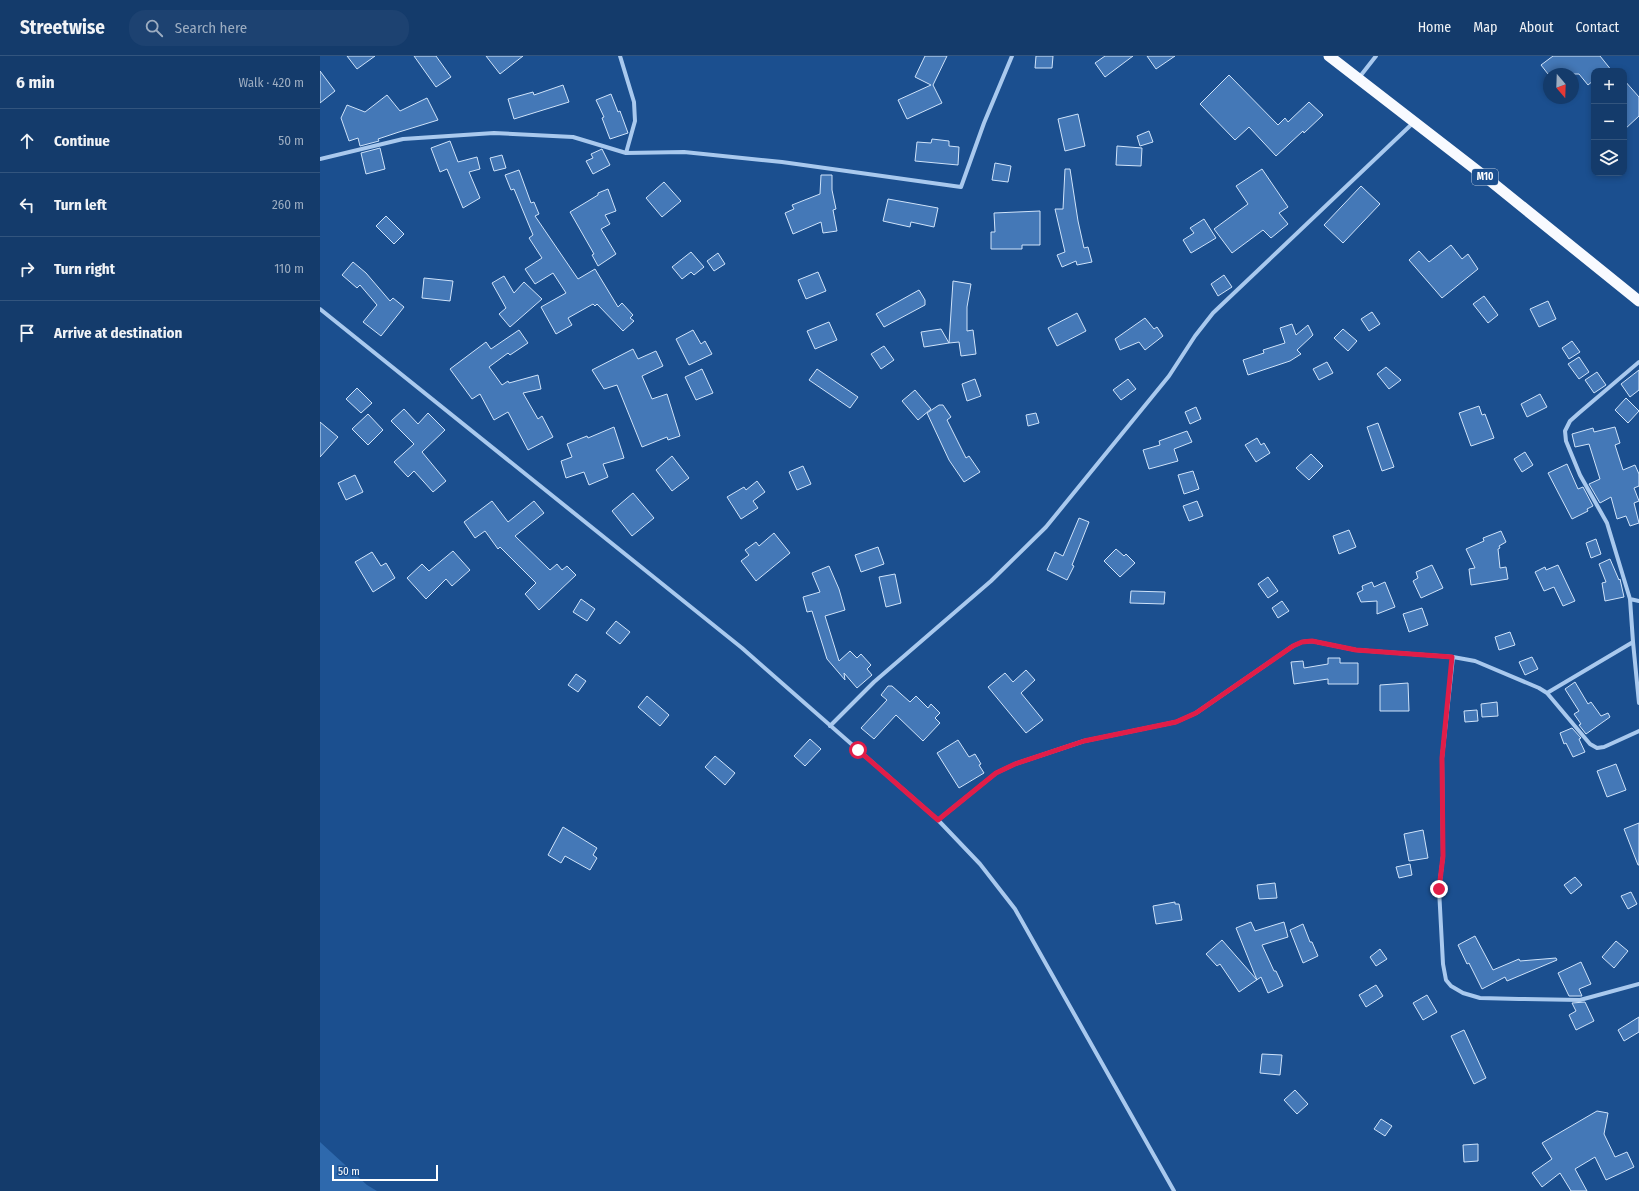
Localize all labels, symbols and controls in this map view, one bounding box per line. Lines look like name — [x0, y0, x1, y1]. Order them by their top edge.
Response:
search box — [129, 10, 409, 46]
text: Streetwise — [20, 16, 105, 39]
icon: search — [143, 17, 165, 39]
text: Search here — [175, 19, 247, 37]
text: Home — [1418, 19, 1451, 36]
text: Map — [1473, 19, 1497, 36]
text: About — [1519, 19, 1554, 36]
text: Contact — [1576, 19, 1619, 36]
north arrow — [1543, 68, 1579, 104]
map controls — [1591, 68, 1627, 176]
button: + — [1591, 68, 1627, 104]
text: 6 min — [16, 72, 55, 93]
text: Walk · 420 m — [238, 75, 304, 90]
button: − — [1591, 104, 1627, 140]
icon: ahead — [16, 130, 38, 152]
text: Continue — [54, 132, 110, 150]
text: 50 m — [278, 133, 304, 148]
button: layers — [1591, 140, 1627, 176]
road number: M10 — [1472, 169, 1498, 185]
icon: left — [16, 194, 38, 216]
text: Turn left — [54, 196, 107, 214]
text: 260 m — [272, 197, 304, 212]
icon: right — [16, 258, 38, 280]
text: Turn right — [54, 260, 115, 278]
text: 110 m — [274, 261, 304, 276]
icon: arrive — [16, 322, 38, 344]
text: Arrive at destination — [54, 324, 182, 342]
route start — [849, 741, 867, 759]
route end — [1430, 880, 1448, 898]
scale bar — [332, 1163, 438, 1182]
text: 50 m — [338, 1165, 360, 1178]

